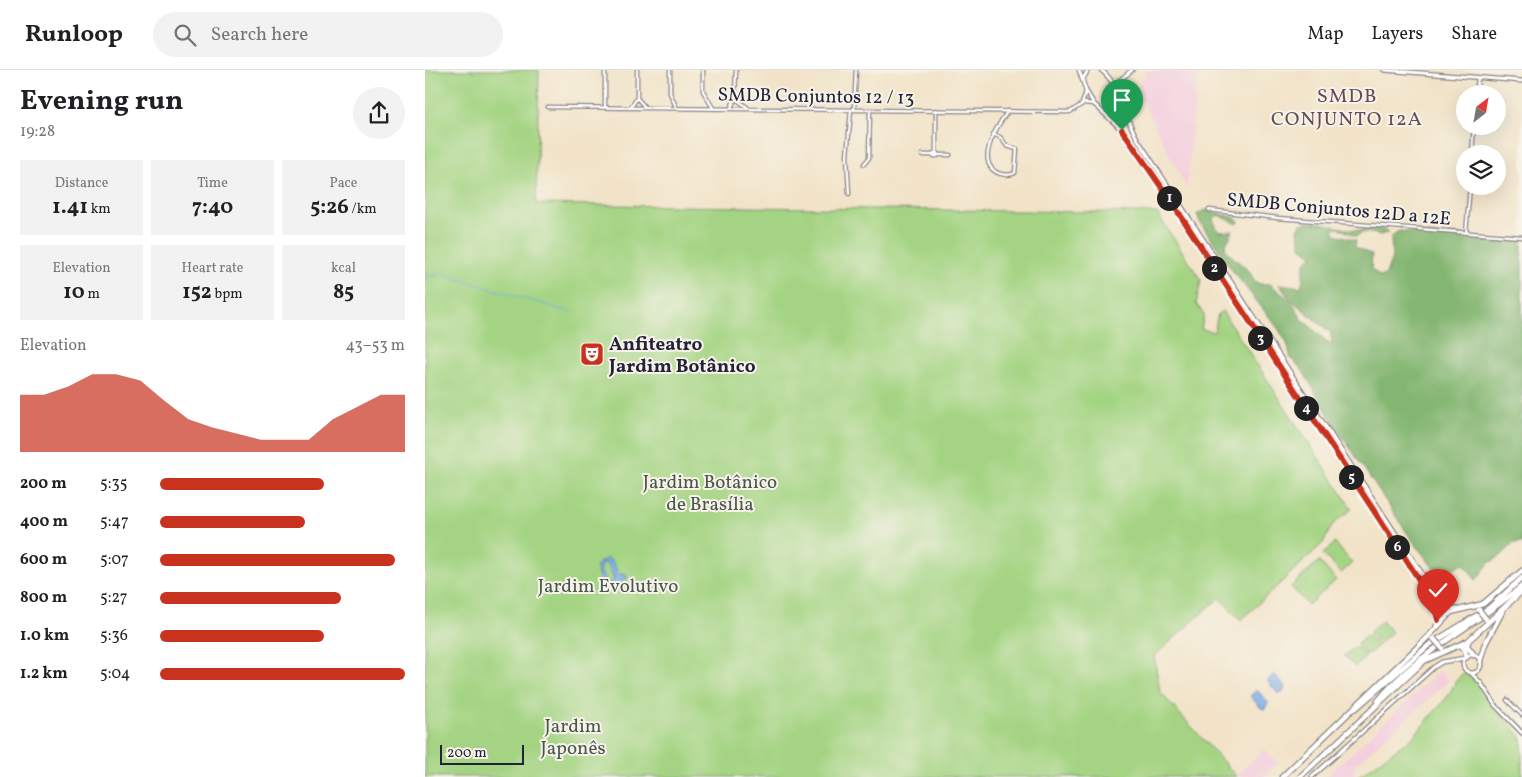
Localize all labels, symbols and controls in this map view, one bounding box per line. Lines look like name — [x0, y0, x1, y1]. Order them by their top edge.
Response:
search box — [153, 12, 503, 57]
text: Runloop — [25, 18, 123, 52]
icon: search — [171, 21, 199, 49]
text: Search here — [211, 22, 308, 48]
text: Map — [1307, 22, 1343, 47]
text: Layers — [1371, 22, 1423, 47]
text: Share — [1451, 22, 1497, 47]
pin — [1101, 79, 1143, 130]
text: Evening run — [20, 82, 184, 121]
street label: SMDB Conjuntos 12 / 13 — [717, 82, 915, 112]
district label: SMDB CONJUNTO 12A — [1271, 83, 1423, 134]
north arrow — [1456, 85, 1506, 135]
map controls — [1456, 85, 1506, 195]
icon: arrive — [1108, 86, 1136, 114]
button: share — [353, 87, 405, 139]
text: 19:28 — [20, 121, 55, 143]
button: layers — [1456, 145, 1506, 195]
text: Distance — [55, 174, 108, 193]
text: Time — [197, 174, 228, 193]
text: Pace — [330, 174, 358, 193]
pin: 1 — [1157, 186, 1181, 210]
street label: SMDB Conjuntos 12D a 12E — [1226, 187, 1452, 233]
text: 1 — [1167, 189, 1172, 208]
text: 1.41 — [52, 193, 88, 222]
text: 7:40 — [192, 193, 233, 222]
text: 5:26 — [310, 193, 349, 222]
text: km — [88, 200, 111, 219]
text: /km — [349, 200, 377, 219]
pin: 2 — [1201, 256, 1227, 280]
text: Elevation — [52, 259, 111, 278]
text: Heart rate — [182, 259, 243, 278]
text: kcal — [331, 259, 356, 278]
text: 2 — [1211, 259, 1218, 278]
text: 10 — [63, 278, 85, 307]
text: 152 — [182, 278, 212, 307]
text: 85 — [333, 278, 354, 307]
text: m — [85, 285, 100, 304]
text: bpm — [212, 285, 243, 304]
pin: 3 — [1247, 326, 1273, 350]
text: 3 — [1257, 329, 1264, 348]
place label: Anfiteatro Jardim Botânico — [608, 332, 756, 380]
text: Elevation — [20, 335, 87, 357]
text: 43–53 m — [346, 335, 405, 357]
theatre icon: Anfiteatro Jardim Botânico — [579, 341, 605, 367]
pin: 4 — [1293, 396, 1319, 420]
text: 4 — [1302, 399, 1311, 418]
pin: 5 — [1339, 464, 1363, 490]
text: 5 — [1348, 468, 1355, 487]
park label: Jardim Botânico de Brasília — [643, 470, 777, 518]
text: 200 m — [20, 473, 67, 495]
text: 5:35 — [100, 473, 127, 495]
text: 400 m — [20, 511, 68, 533]
text: 5:47 — [100, 511, 129, 533]
pin: 6 — [1385, 534, 1409, 560]
text: 6 — [1394, 538, 1401, 557]
text: 600 m — [20, 549, 67, 571]
text: 5:07 — [100, 549, 129, 571]
pin — [1417, 569, 1459, 620]
park label: Jardim Evolutivo — [538, 574, 678, 600]
icon: check — [1424, 576, 1452, 604]
text: 800 m — [20, 587, 67, 609]
text: 5:27 — [100, 587, 127, 609]
text: 1.0 km — [20, 625, 69, 647]
text: 5:36 — [100, 625, 128, 647]
text: 1.2 km — [20, 663, 68, 685]
text: 5:04 — [100, 663, 130, 685]
park label: Jardim Japonês — [540, 714, 606, 762]
scale bar — [440, 742, 524, 765]
text: 200 m — [447, 744, 487, 763]

